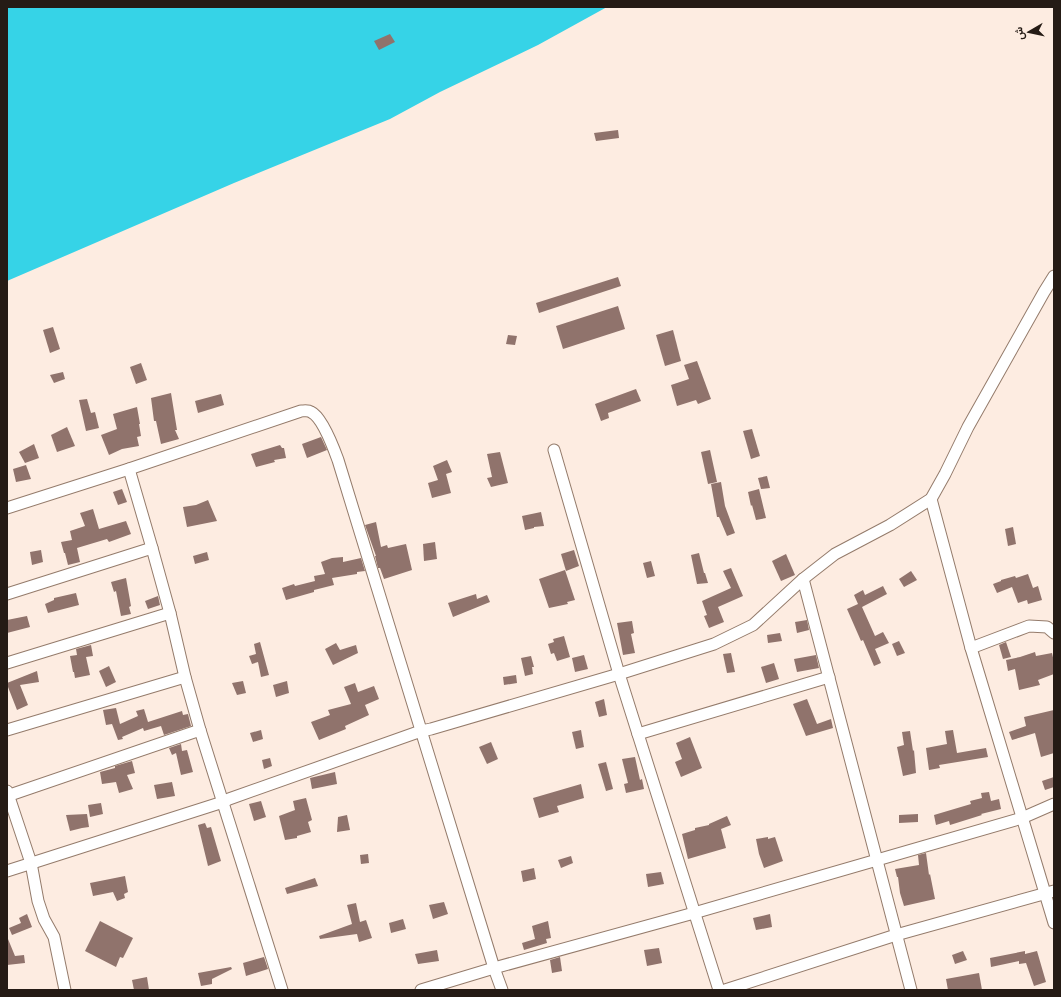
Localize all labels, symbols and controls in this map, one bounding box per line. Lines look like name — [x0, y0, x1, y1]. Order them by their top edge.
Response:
north arrow — [1009, 12, 1049, 52]
text: ش — [1012, 26, 1027, 41]

